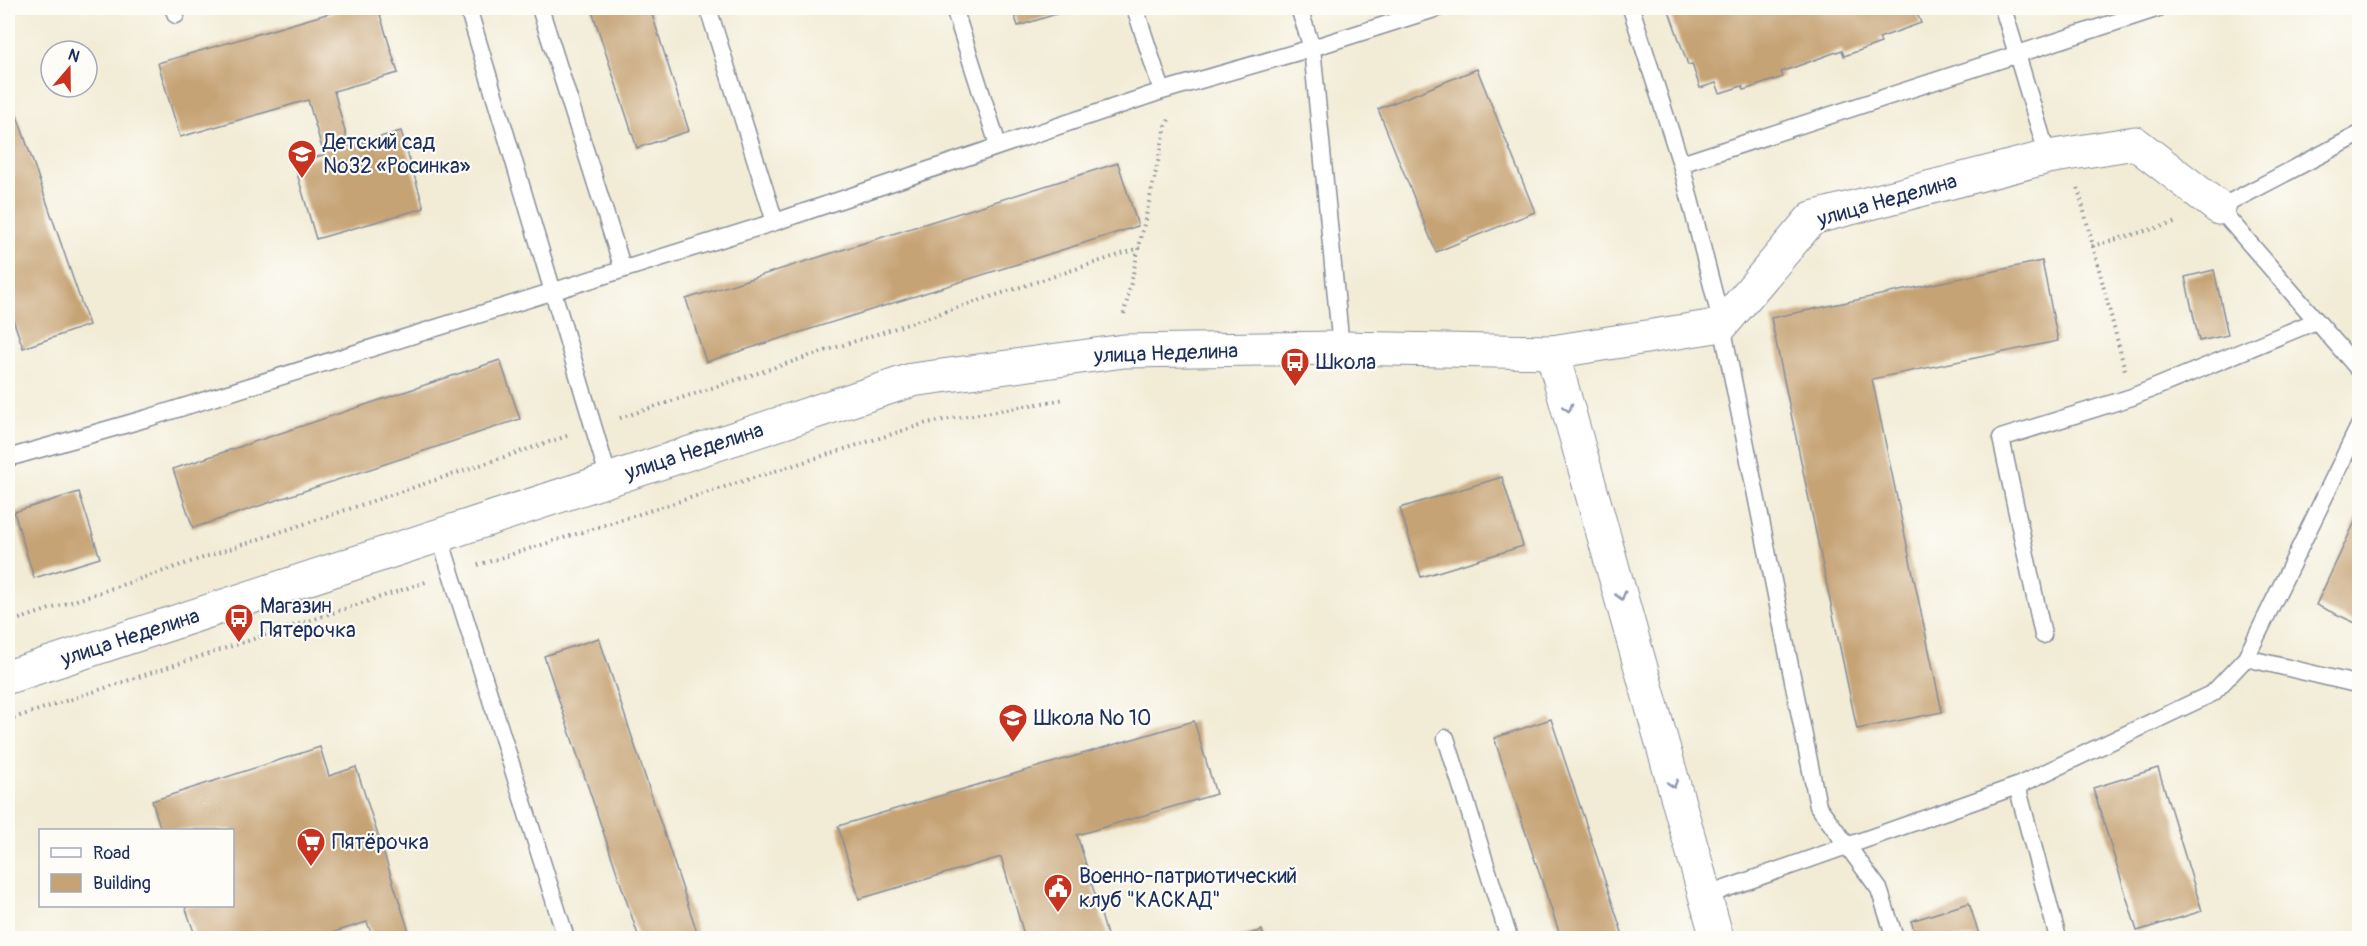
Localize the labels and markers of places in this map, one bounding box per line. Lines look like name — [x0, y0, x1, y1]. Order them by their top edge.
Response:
place label: Детский сад №32 «Росинка» — [322, 129, 471, 180]
school or university icon: Детский сад №32 «Росинка» — [286, 138, 318, 180]
bus stop icon: Школа — [1279, 346, 1311, 388]
place label: Школа — [1316, 349, 1376, 376]
place label: Магазин Пятерочка — [260, 593, 356, 644]
bus stop icon: Магазин Пятерочка — [223, 602, 255, 644]
school or university icon: Школа № 10 — [997, 702, 1029, 744]
place label: Школа № 10 — [1034, 705, 1151, 732]
supermarket icon: Пятёрочка — [295, 826, 327, 868]
place label: Пятёрочка — [332, 829, 429, 856]
place label: Военно-патриотический клуб "КАСКАД" — [1079, 863, 1297, 914]
public building icon: Военно-патриотический клуб "КАСКАД" — [1042, 872, 1074, 914]

